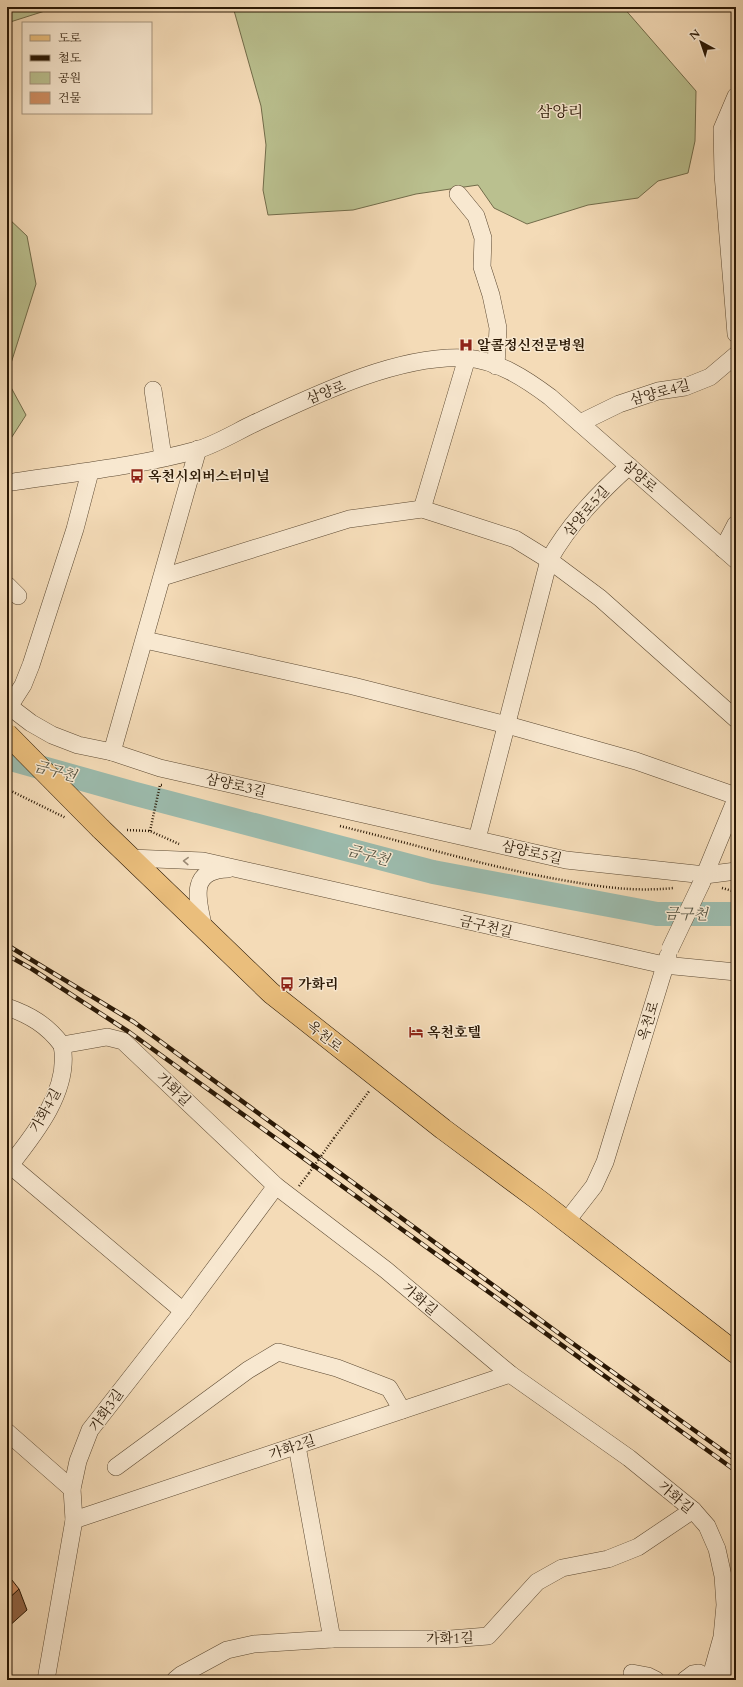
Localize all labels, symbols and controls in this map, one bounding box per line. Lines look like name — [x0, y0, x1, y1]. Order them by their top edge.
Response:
legend — [22, 22, 152, 114]
north arrow — [681, 22, 721, 62]
text: N — [686, 26, 704, 44]
text: 도로 — [58, 30, 82, 46]
text: 철도 — [58, 50, 82, 66]
text: 공원 — [58, 70, 81, 86]
text: 건물 — [58, 90, 82, 106]
district label: 삼양리 — [537, 101, 583, 123]
place label: 알콜정신전문병원 — [477, 336, 585, 355]
hospital icon: 알콜정신전문병원 — [458, 337, 474, 353]
street label: 삼양로4길 — [628, 375, 692, 410]
street label: 삼양로 — [304, 376, 349, 409]
street label: 삼양로 — [618, 456, 662, 497]
place label: 옥천시외버스터미널 — [148, 467, 270, 486]
bus stop icon: 옥천시외버스터미널 — [129, 468, 145, 484]
street label: 삼양로5길 — [559, 482, 614, 541]
water label: 금구천 — [31, 756, 80, 787]
street label: 삼양로3길 — [204, 769, 268, 802]
street label: 삼양로5길 — [500, 836, 564, 869]
water label: 금구천 — [344, 840, 393, 871]
one-way arrow — [183, 856, 189, 865]
water label: 금구천 — [664, 904, 709, 924]
street label: 금구천길 — [457, 911, 514, 942]
place label: 가화리 — [298, 975, 339, 994]
bus stop icon: 가화리 — [279, 976, 295, 992]
street label: 옥천로 — [633, 999, 664, 1043]
street label: 옥천로 — [303, 1016, 347, 1057]
place label: 옥천호텔 — [427, 1023, 481, 1042]
hotel icon: 옥천호텔 — [408, 1024, 424, 1040]
street label: 가화길 — [152, 1068, 195, 1110]
street label: 가화4길 — [26, 1085, 65, 1136]
street label: 가화길 — [398, 1279, 441, 1320]
street label: 가화3길 — [85, 1385, 128, 1435]
street label: 가화2길 — [266, 1431, 318, 1464]
street label: 가화길 — [654, 1477, 697, 1518]
street label: 가화1길 — [426, 1628, 474, 1649]

